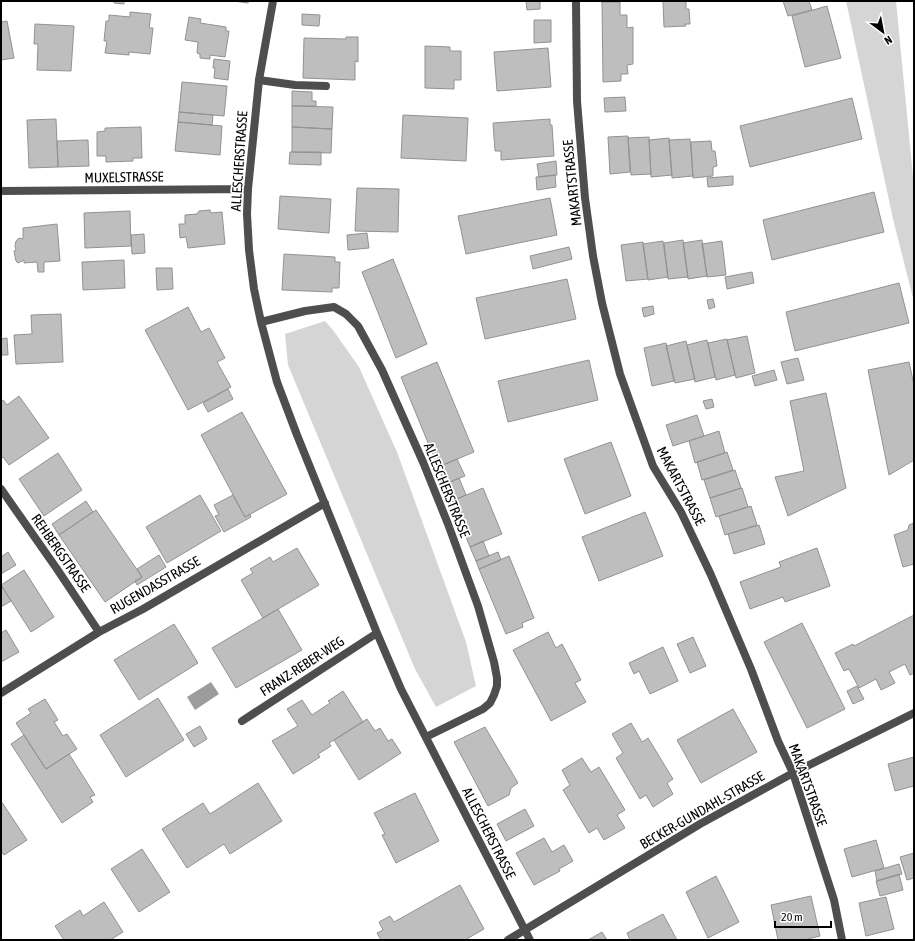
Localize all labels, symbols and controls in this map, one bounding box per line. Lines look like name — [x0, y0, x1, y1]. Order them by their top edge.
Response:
north arrow — [863, 12, 903, 52]
text: N — [882, 34, 894, 47]
street label: ALLESCHERSTRASSE — [228, 110, 250, 212]
street label: MAKARTSTRASSE — [560, 139, 584, 227]
street label: MUXELSTRASSE — [84, 168, 164, 186]
street label: ALLESCHERSTRASSE — [421, 440, 473, 540]
street label: MAKARTSTRASSE — [654, 444, 708, 528]
street label: REHBERGSTRASSE — [28, 511, 94, 595]
street label: RUGENDASSTRASSE — [107, 553, 203, 617]
street label: FRANZ-REBER-WEG — [257, 633, 347, 699]
street label: MAKARTSTRASSE — [786, 742, 830, 829]
street label: BECKER-GUNDAHL-STRASSE — [637, 768, 767, 852]
street label: ALLESCHERSTRASSE — [459, 785, 519, 881]
scale bar — [775, 903, 831, 929]
text: 20 m — [781, 910, 803, 924]

